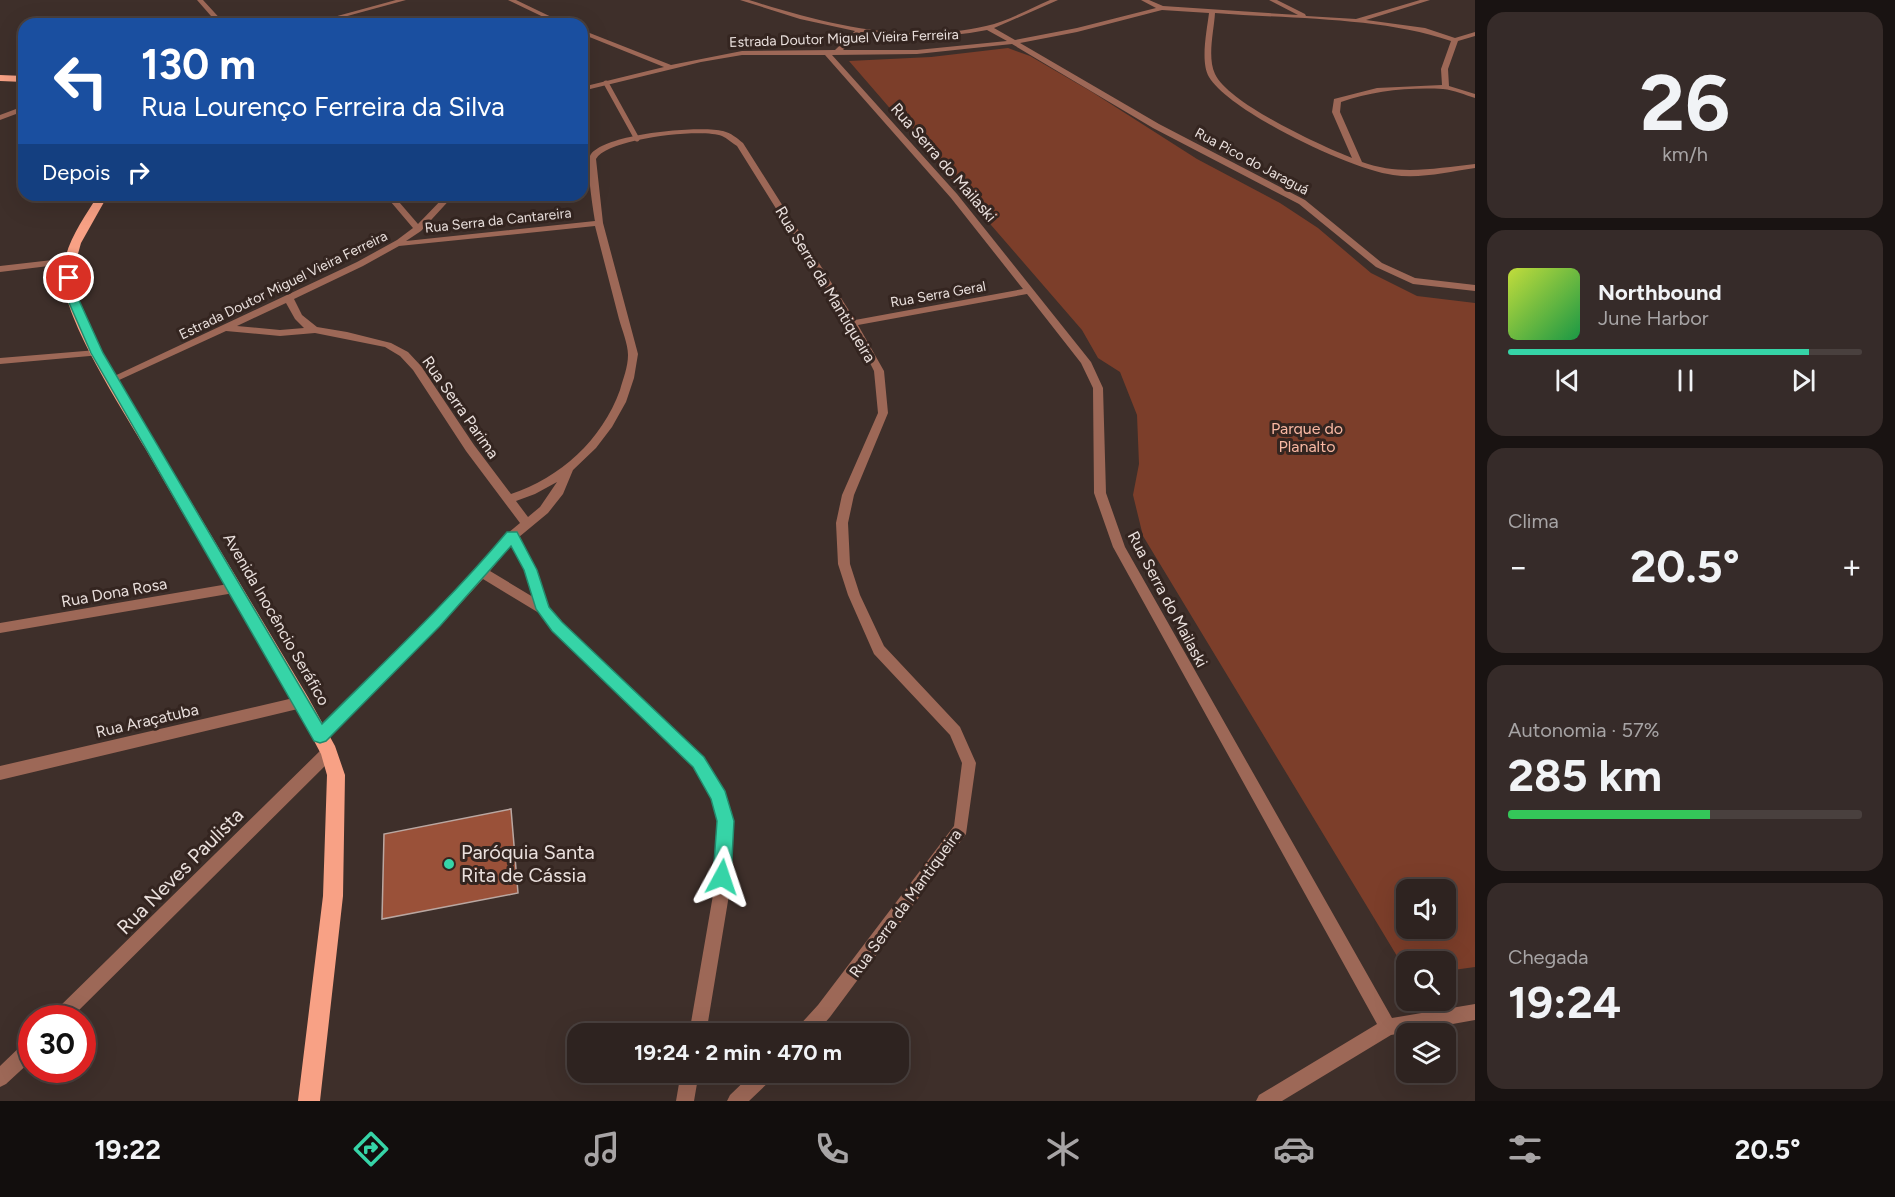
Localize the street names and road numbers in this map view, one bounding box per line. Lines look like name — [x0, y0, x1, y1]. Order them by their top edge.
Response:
street label: Estrada Doutor Miguel Vieira Ferreira — [729, 26, 959, 51]
street label: Rua Serra do Mailaski — [887, 99, 1000, 226]
street label: Rua Pico do Jaraguá — [1192, 124, 1312, 199]
street label: Rua Serra da Mantiqueira — [771, 203, 880, 366]
street label: Rua Serra da Cantareira — [424, 204, 572, 237]
street label: Estrada Doutor Miguel Vieira Ferreira — [176, 227, 390, 343]
street label: Rua Serra Geral — [889, 278, 987, 311]
street label: Rua Serra Parima — [418, 352, 503, 462]
street label: Rua Serra do Mailaski — [1124, 528, 1211, 670]
street label: Avenida Inocêncio Seráfico — [219, 530, 334, 709]
street label: Rua Dona Rosa — [60, 574, 169, 611]
street label: Rua Araçatuba — [94, 699, 200, 742]
street label: Rua Neves Paulista — [112, 803, 248, 939]
street label: Rua Serra da Mantiqueira — [845, 825, 966, 981]

